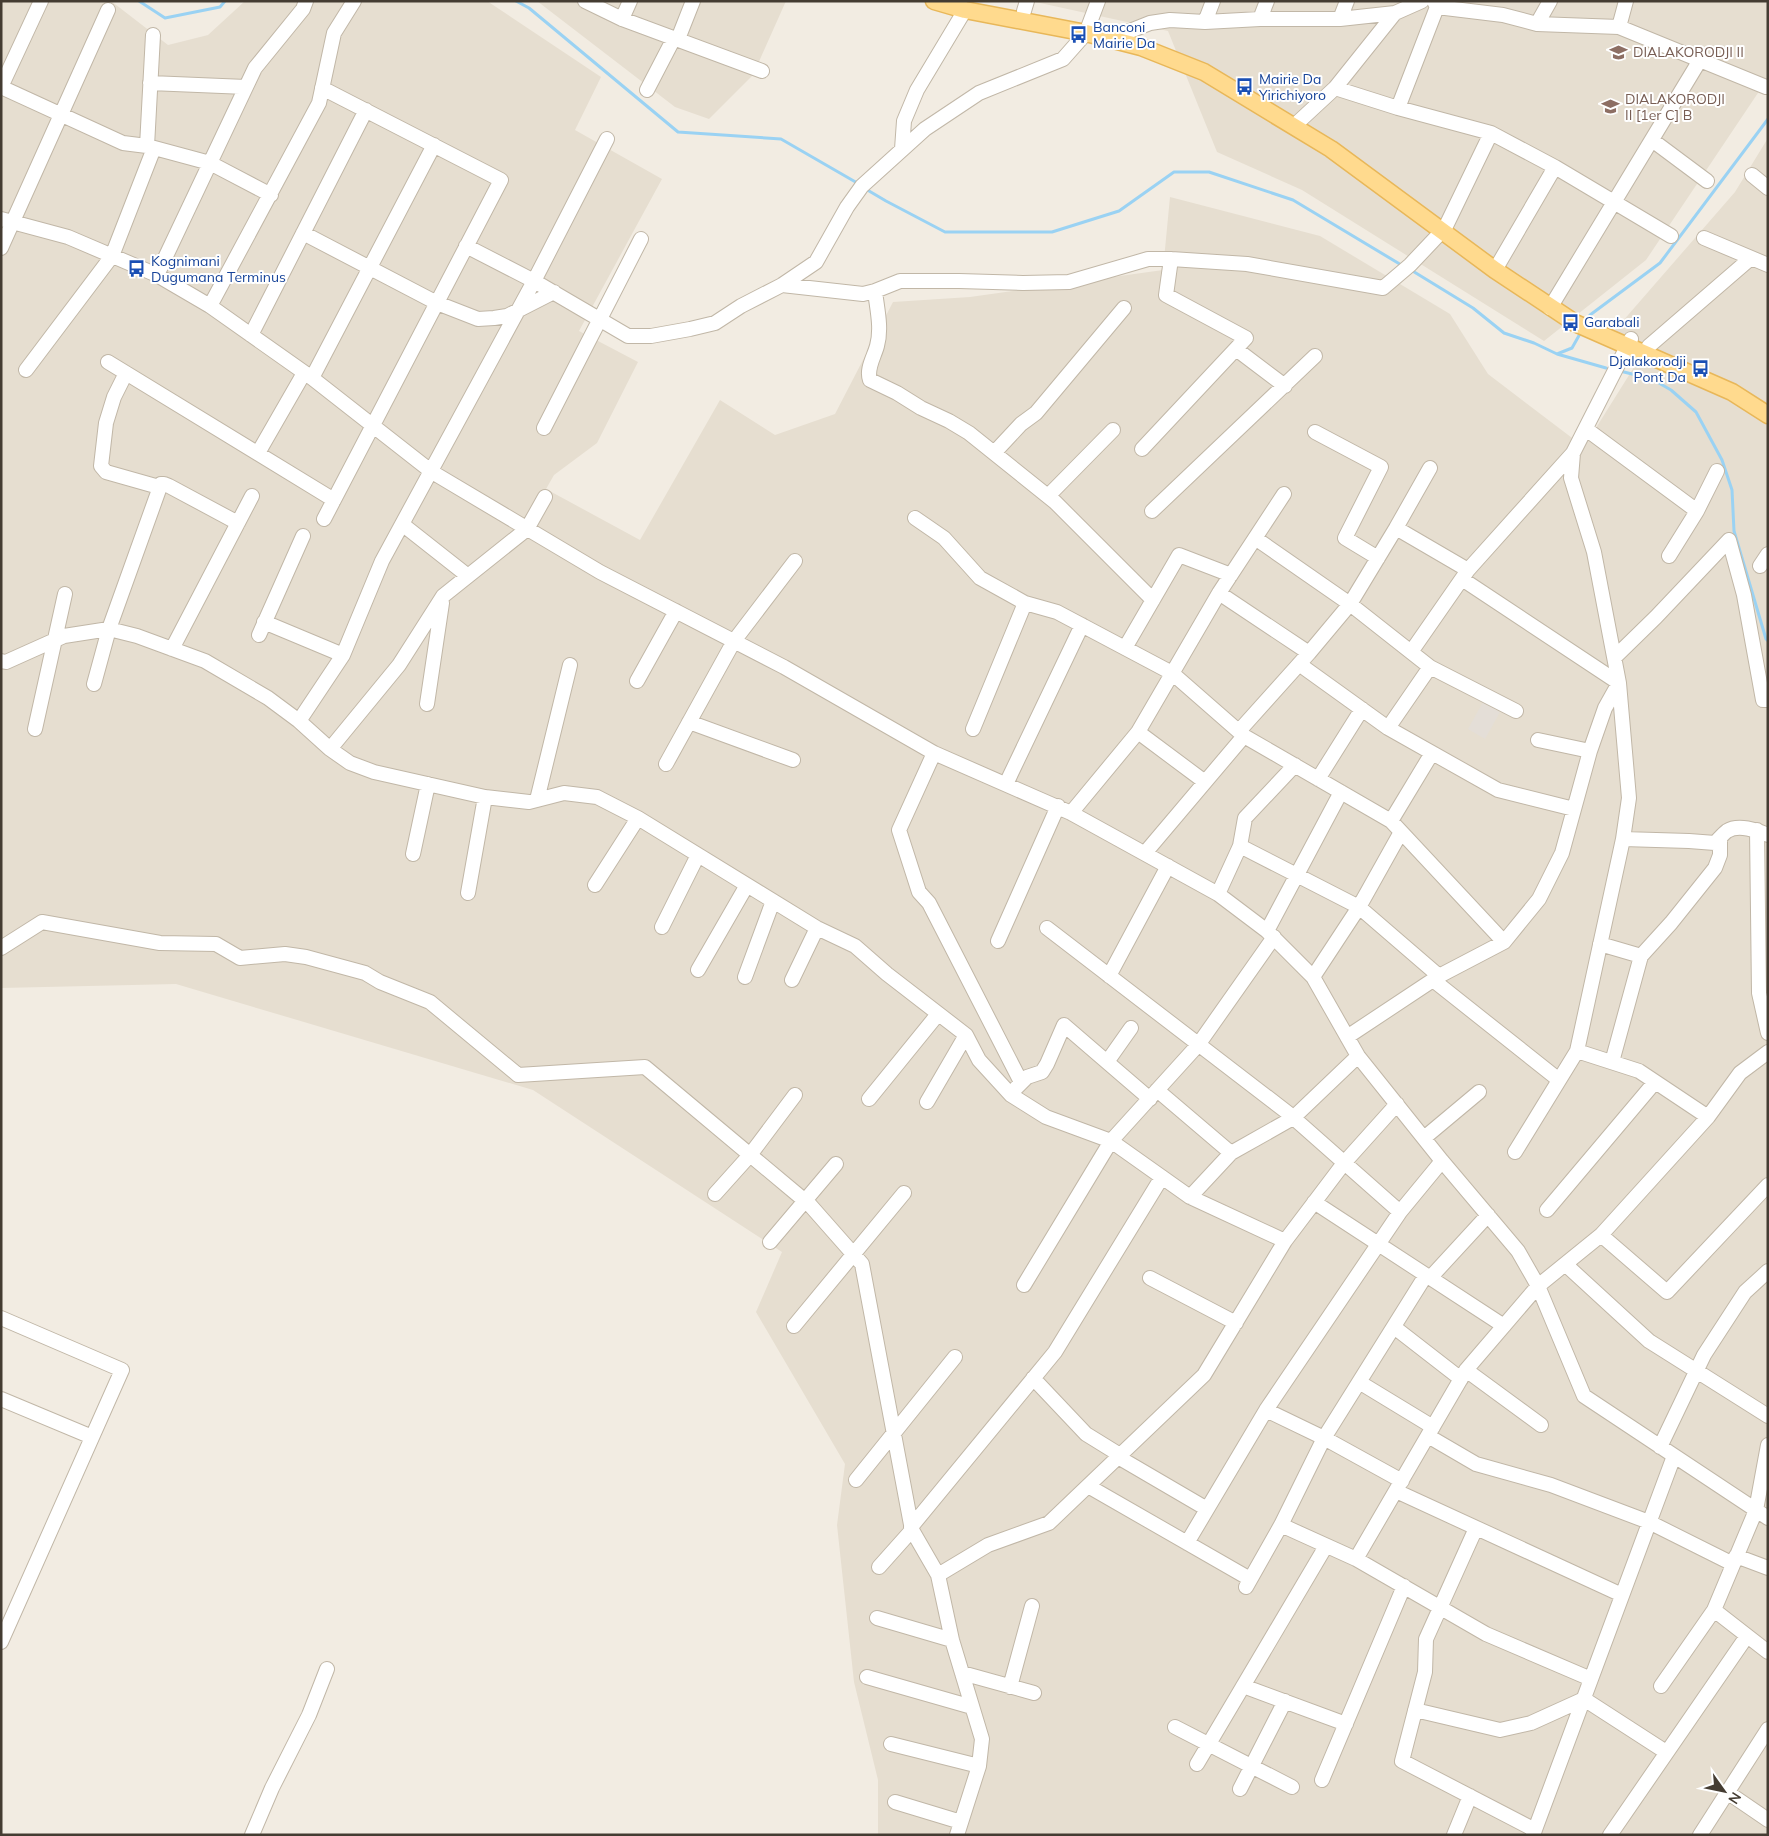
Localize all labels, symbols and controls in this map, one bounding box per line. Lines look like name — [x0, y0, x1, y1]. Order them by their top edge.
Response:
place label: Banconi Mairie Da — [1093, 18, 1155, 52]
bus stop icon: Banconi Mairie Da — [1069, 25, 1089, 45]
school or university icon: DIALAKORODJI II — [1609, 42, 1629, 62]
place label: DIALAKORODJI II — [1633, 43, 1744, 61]
place label: Mairie Da Yirichiyoro — [1258, 70, 1326, 104]
bus stop icon: Mairie Da Yirichiyoro — [1235, 77, 1255, 97]
place label: DIALAKORODJI II [1er C] B — [1625, 90, 1725, 124]
school or university icon: DIALAKORODJI II [1er C] B — [1601, 97, 1621, 117]
place label: Kognimani Dugumana Terminus — [151, 252, 286, 286]
bus stop icon: Kognimani Dugumana Terminus — [127, 259, 147, 279]
bus stop icon: Garabali — [1560, 312, 1580, 332]
place label: Garabali — [1584, 313, 1640, 331]
place label: Djalakorodji Pont Da — [1609, 352, 1686, 386]
bus stop icon: Djalakorodji Pont Da — [1690, 359, 1710, 379]
north arrow — [1699, 1766, 1749, 1816]
text: N — [1724, 1789, 1745, 1807]

